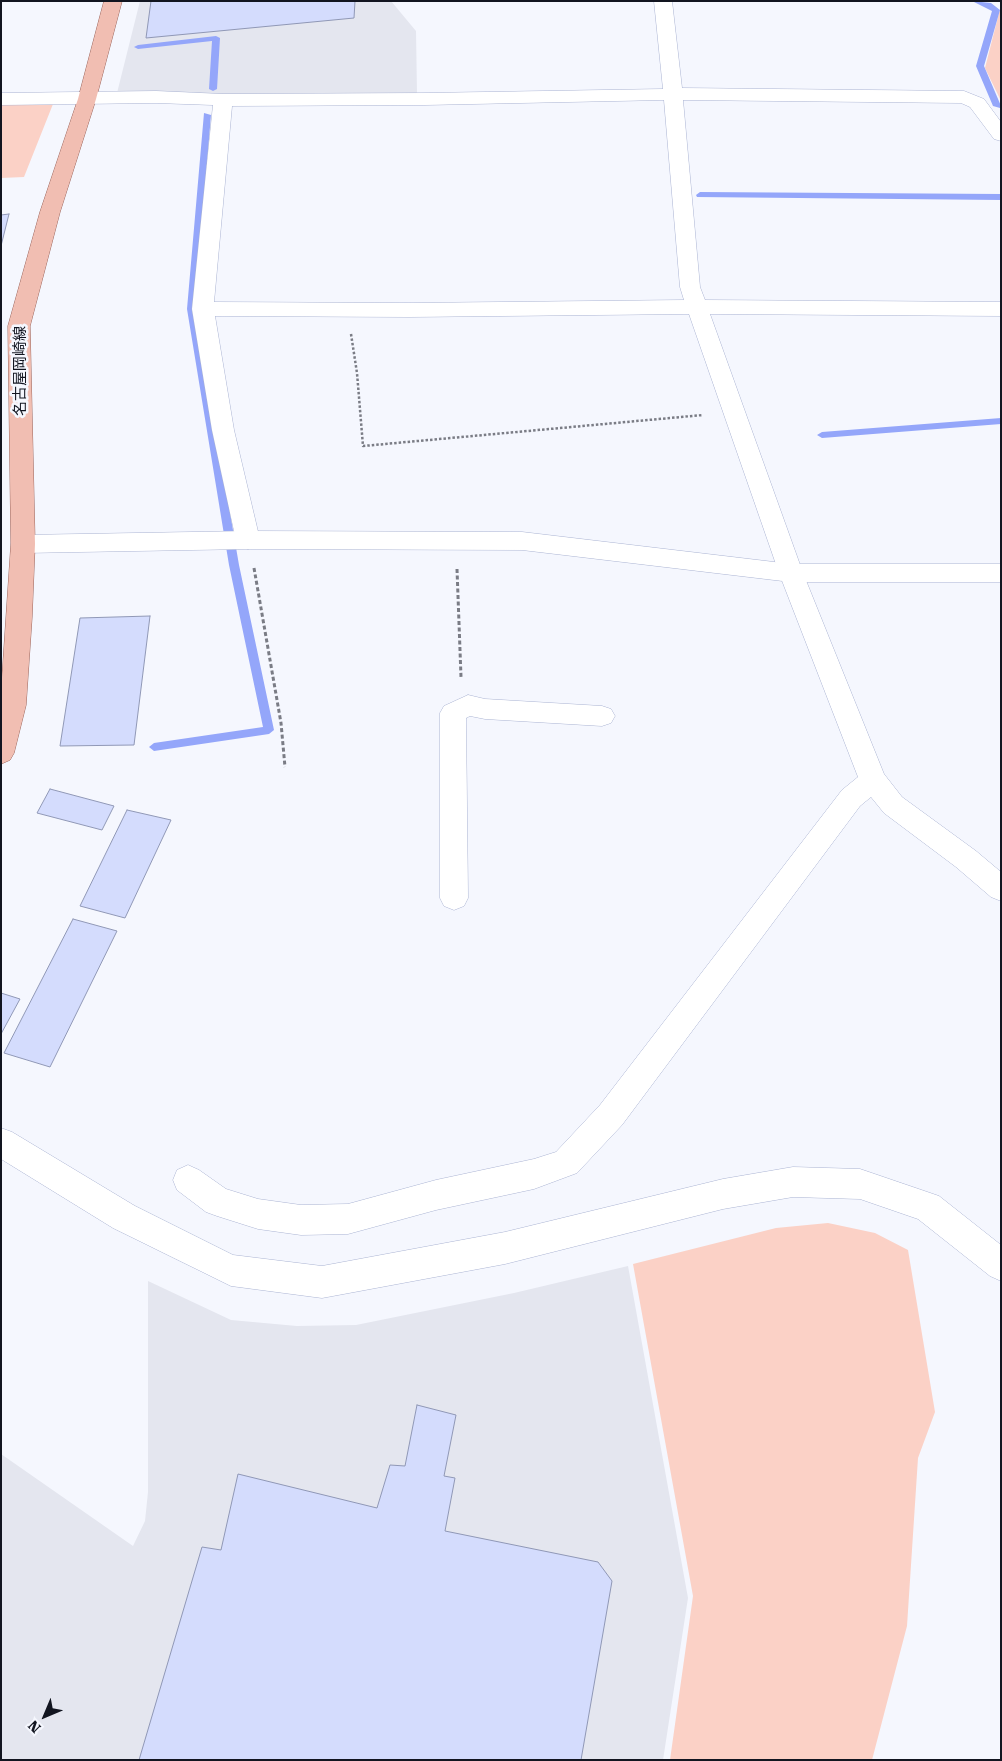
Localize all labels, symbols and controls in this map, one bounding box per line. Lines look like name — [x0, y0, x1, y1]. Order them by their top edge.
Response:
street label: 名古屋岡崎線 — [12, 326, 30, 416]
north arrow — [20, 1691, 70, 1741]
text: N — [25, 1717, 44, 1736]

